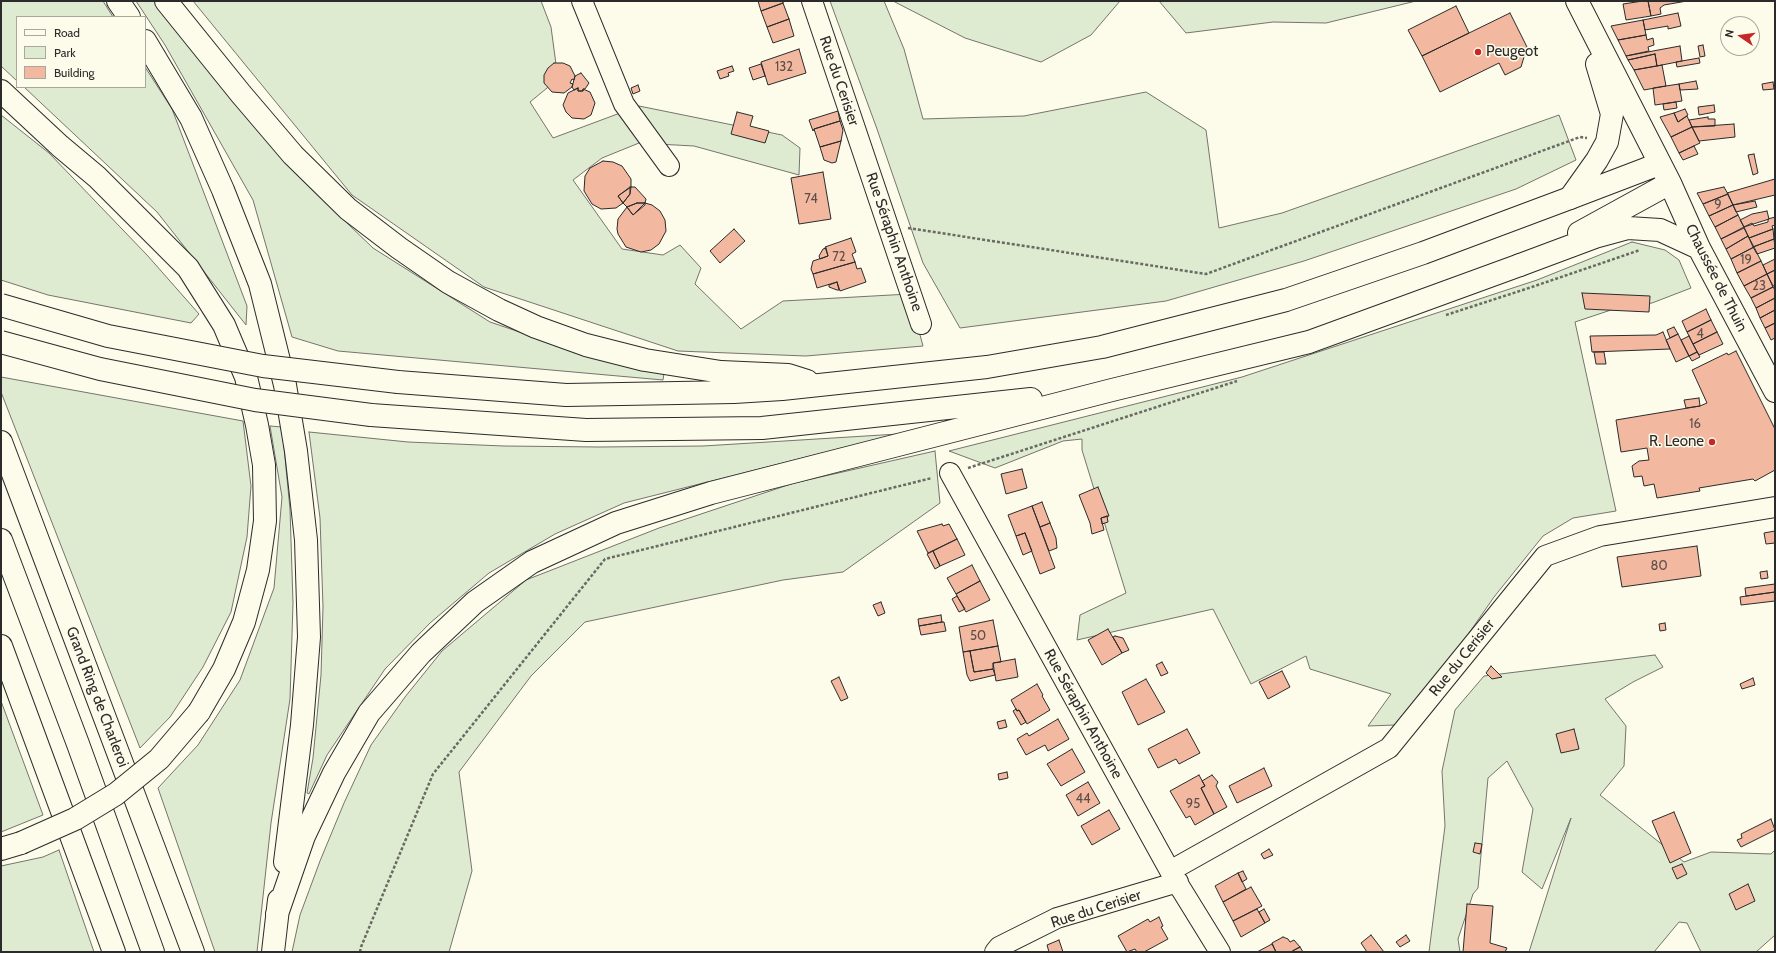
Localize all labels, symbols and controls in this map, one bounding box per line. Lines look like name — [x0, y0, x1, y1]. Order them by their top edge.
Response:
legend — [16, 16, 146, 88]
north arrow — [1720, 16, 1760, 56]
text: Road — [54, 25, 80, 40]
text: N — [1722, 28, 1737, 39]
street label: Rue du Cerisier — [815, 34, 863, 128]
place label: Peugeot — [1486, 43, 1538, 61]
text: Park — [54, 45, 76, 60]
marker: Peugeot — [1473, 47, 1483, 57]
house number: 132 — [775, 59, 793, 75]
text: Building — [54, 65, 95, 80]
street label: Rue Séraphin Anthoine — [862, 170, 926, 314]
house number: 74 — [804, 191, 818, 207]
house number: 9 — [1714, 197, 1722, 213]
street label: Chaussée de Thuin — [1681, 221, 1751, 335]
house number: 72 — [832, 249, 846, 265]
house number: 19 — [1740, 252, 1752, 268]
house number: 23 — [1752, 278, 1766, 294]
house number: 4 — [1696, 326, 1704, 342]
house number: 16 — [1689, 416, 1701, 432]
place label: R. Leone — [1649, 433, 1704, 451]
marker: R. Leone — [1707, 437, 1717, 447]
house number: 80 — [1651, 558, 1667, 574]
street label: Rue du Cerisier — [1425, 616, 1499, 700]
street label: Grand Ring de Charleroi — [62, 624, 132, 770]
house number: 50 — [970, 628, 986, 644]
street label: Rue Séraphin Anthoine — [1040, 646, 1126, 782]
house number: 44 — [1075, 791, 1091, 807]
house number: 95 — [1186, 796, 1200, 812]
street label: Rue du Cerisier — [1049, 886, 1143, 932]

